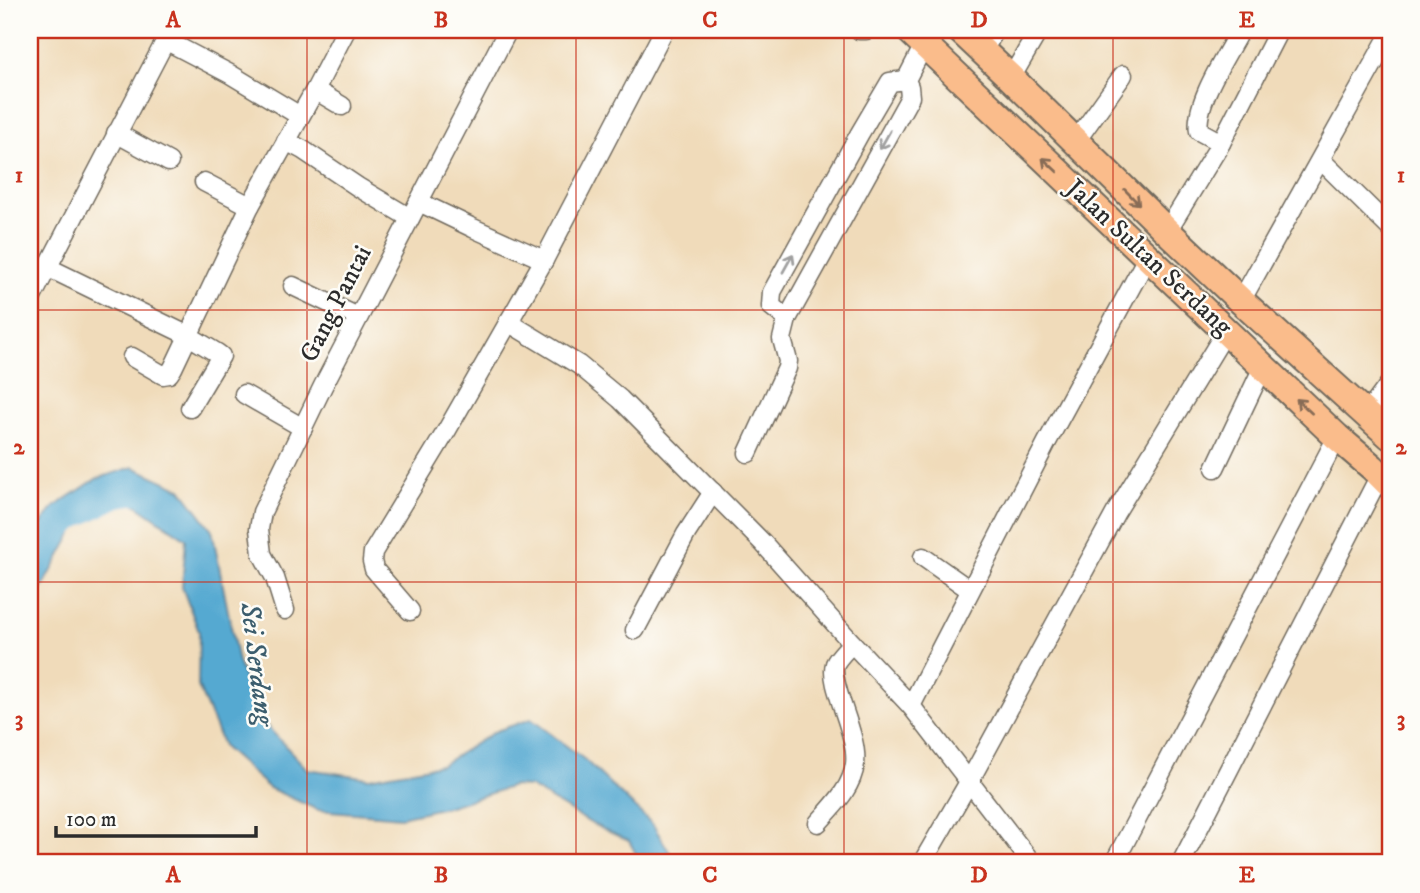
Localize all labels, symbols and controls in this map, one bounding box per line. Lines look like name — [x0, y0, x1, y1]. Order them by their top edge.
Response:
text: A — [165, 6, 182, 35]
text: B — [434, 6, 448, 35]
text: C — [702, 6, 718, 35]
text: D — [970, 6, 988, 35]
text: E — [1239, 6, 1255, 35]
one-way arrow — [878, 129, 891, 150]
one-way arrow — [1041, 157, 1059, 173]
text: 1 — [15, 161, 23, 190]
text: 1 — [1397, 161, 1405, 190]
street label: Jalan Sultan Serdang — [1057, 171, 1239, 344]
one-way arrow — [1123, 188, 1140, 205]
street label: Gang Pantai — [293, 240, 379, 368]
one-way arrow — [782, 253, 795, 274]
one-way arrow — [1296, 397, 1313, 414]
text: 2 — [13, 433, 25, 462]
text: 2 — [1395, 433, 1407, 462]
water label: Sei Serdang — [232, 600, 282, 730]
text: 3 — [15, 705, 23, 734]
text: 3 — [1397, 705, 1405, 734]
scale bar — [56, 795, 256, 839]
text: 100 m — [66, 807, 117, 833]
text: A — [165, 861, 182, 890]
text: B — [434, 861, 448, 890]
text: C — [702, 861, 718, 890]
text: D — [970, 861, 988, 890]
text: E — [1239, 861, 1255, 890]

